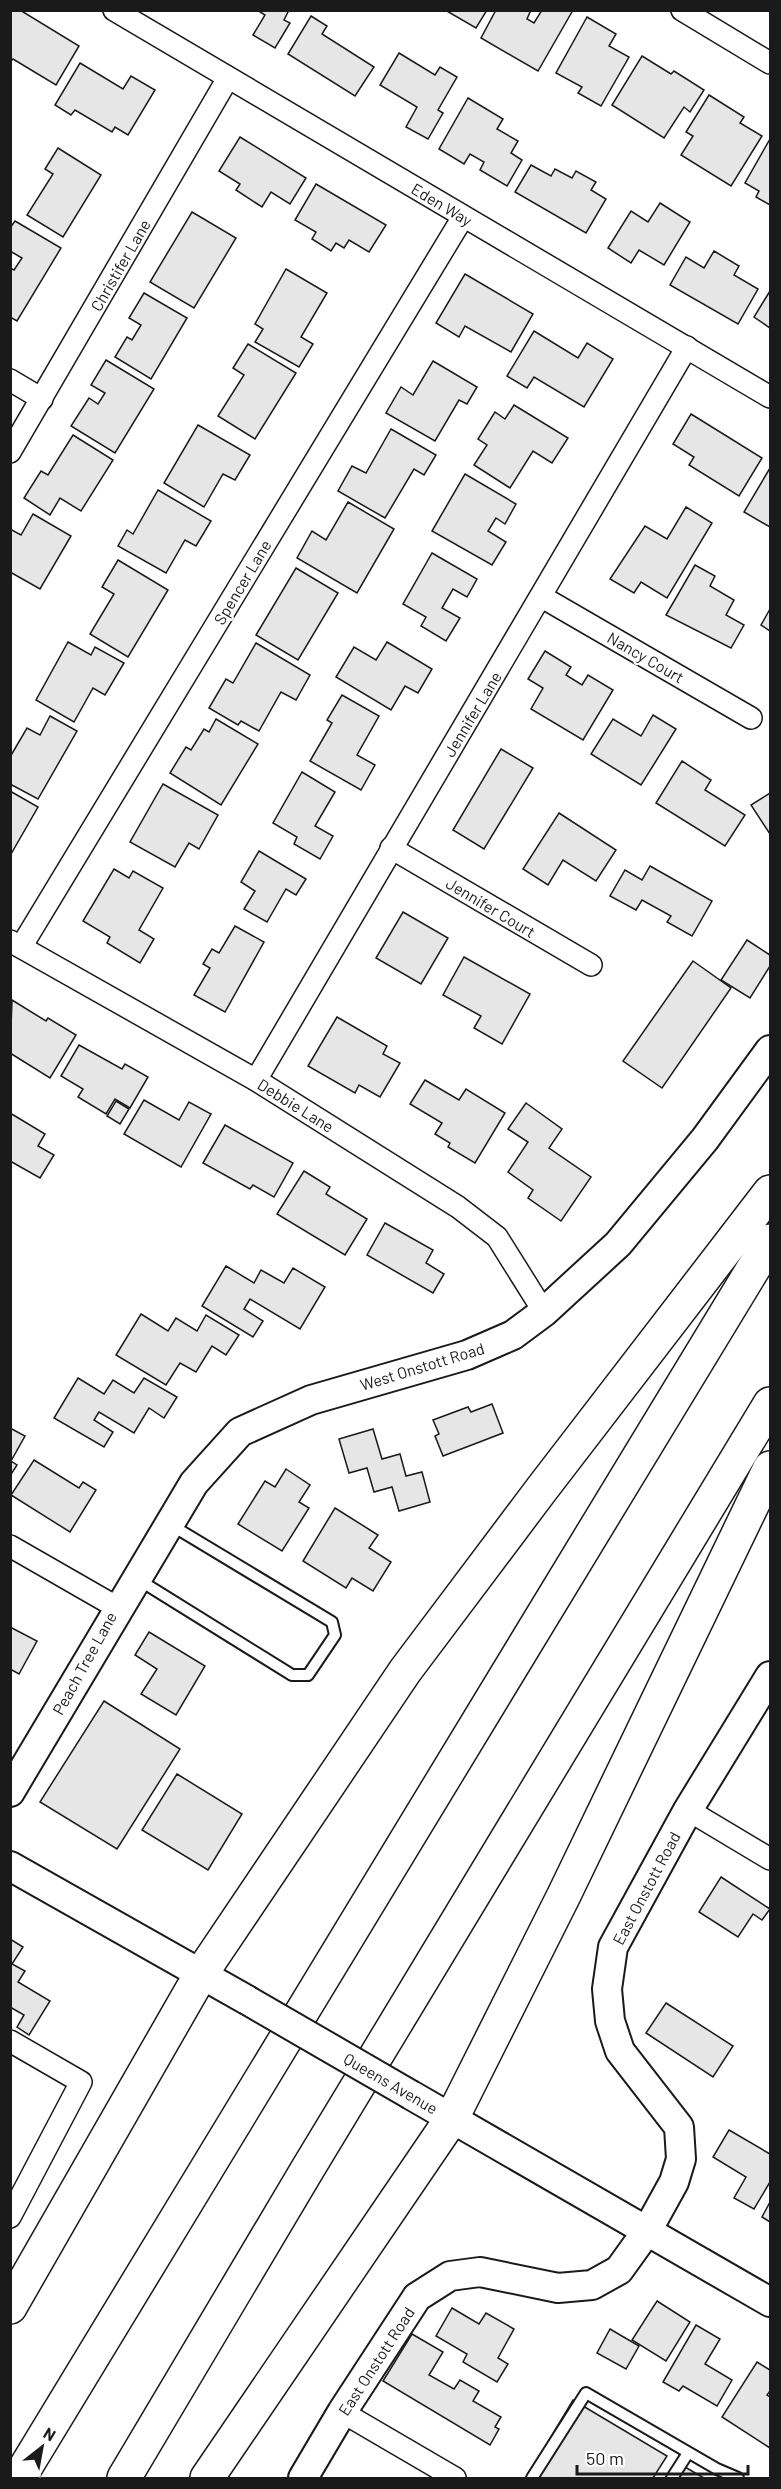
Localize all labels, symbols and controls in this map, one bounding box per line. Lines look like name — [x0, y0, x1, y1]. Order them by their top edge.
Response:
street label: Eden Way — [408, 178, 476, 230]
street label: Christifer Lane — [86, 216, 154, 314]
street label: Spencer Lane — [209, 536, 275, 628]
street label: Nancy Court — [604, 627, 688, 687]
street label: Jennifer Lane — [439, 668, 505, 760]
street label: Jennifer Court — [443, 873, 539, 941]
street label: Debbie Lane — [255, 1074, 337, 1136]
street label: West Onstott Road — [358, 1338, 486, 1394]
street label: Peach Tree Lane — [48, 1608, 120, 1718]
street label: East Onstott Road — [608, 1828, 684, 1948]
street label: Queens Avenue — [341, 2048, 441, 2118]
street label: East Onstott Road — [334, 2303, 418, 2419]
north arrow — [12, 2417, 72, 2477]
text: N — [41, 2423, 59, 2445]
scale bar — [577, 2438, 748, 2476]
text: 50 m — [586, 2447, 624, 2469]

